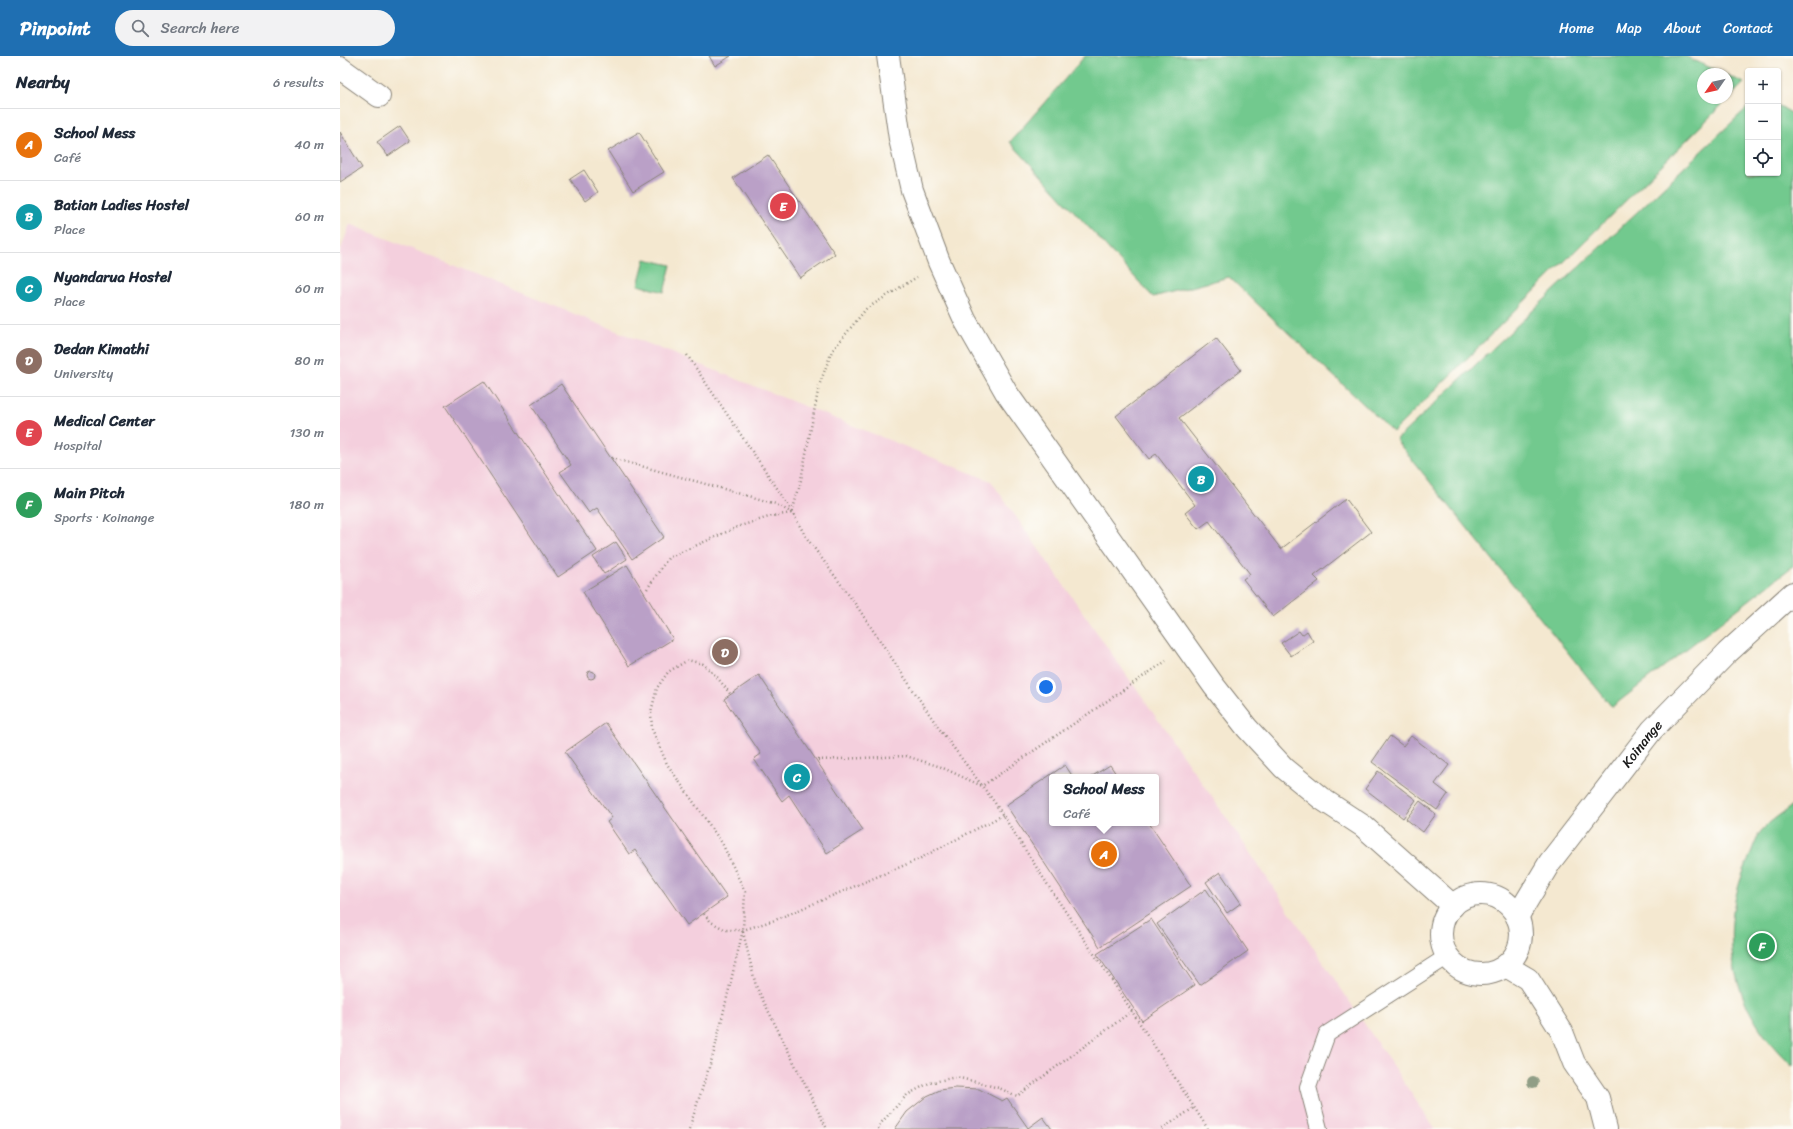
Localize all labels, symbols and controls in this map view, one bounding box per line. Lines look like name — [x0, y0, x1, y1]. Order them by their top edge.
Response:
search box — [115, 10, 395, 46]
text: Pinpoint — [20, 12, 91, 45]
text: Search here — [161, 15, 240, 41]
text: Home — [1559, 16, 1594, 41]
text: Map — [1616, 16, 1642, 41]
text: About — [1664, 16, 1701, 41]
text: Contact — [1723, 16, 1773, 41]
icon: search — [129, 17, 151, 39]
text: Nearby — [16, 67, 70, 97]
north arrow — [1697, 68, 1733, 104]
map controls — [1745, 68, 1781, 176]
button: + — [1745, 68, 1781, 104]
text: 6 results — [273, 71, 324, 94]
button: − — [1745, 104, 1781, 140]
text: School Mess — [54, 120, 135, 146]
text: A — [25, 133, 33, 156]
text: 40 m — [294, 133, 324, 156]
button: locate — [1745, 140, 1781, 176]
text: Café — [54, 146, 81, 169]
pin: E — [770, 191, 796, 221]
text: Batian Ladies Hostel — [54, 192, 189, 218]
text: B — [25, 205, 33, 228]
text: 60 m — [295, 205, 324, 228]
text: Place — [54, 218, 85, 241]
text: Nyandarua Hostel — [54, 264, 172, 290]
text: C — [25, 277, 33, 300]
text: 60 m — [295, 277, 324, 300]
text: Place — [54, 290, 85, 313]
text: Dedan Kimathi — [54, 336, 149, 362]
text: D — [25, 349, 33, 372]
text: 80 m — [295, 349, 324, 372]
text: University — [54, 362, 113, 385]
text: Medical Center — [54, 408, 155, 434]
text: E — [25, 421, 33, 444]
text: 130 m — [290, 421, 324, 444]
text: Hospital — [54, 434, 102, 457]
pin: B — [1188, 464, 1214, 494]
text: Main Pitch — [54, 480, 125, 506]
text: F — [25, 493, 33, 516]
text: 180 m — [289, 493, 324, 516]
text: Sports · Koinange — [54, 506, 154, 529]
pin: D — [712, 637, 738, 667]
your location — [1036, 677, 1056, 697]
street label: Koinange — [1615, 713, 1669, 773]
pin: C — [784, 762, 810, 792]
popup — [1049, 774, 1159, 826]
text: School Mess — [1063, 776, 1145, 802]
text: Café — [1063, 802, 1090, 825]
pin: A — [1091, 839, 1117, 869]
pin: F — [1749, 931, 1775, 961]

